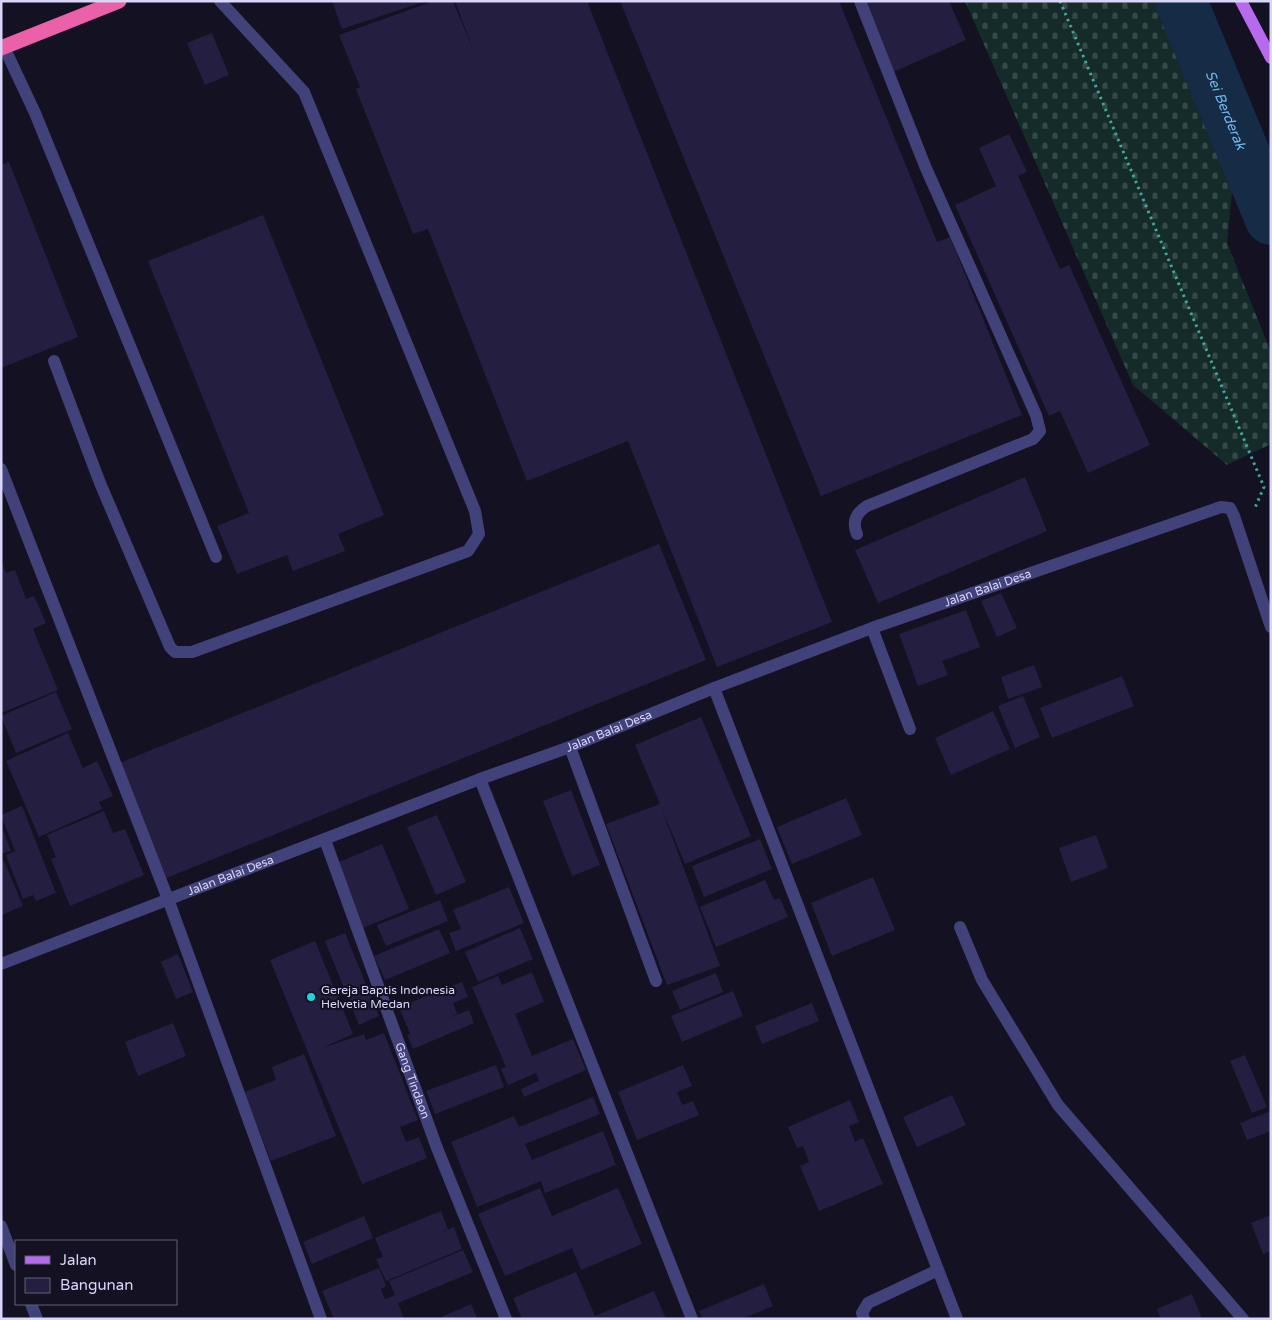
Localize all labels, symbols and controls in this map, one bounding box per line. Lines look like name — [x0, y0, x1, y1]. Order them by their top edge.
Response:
water label: Sei Berderak — [1202, 68, 1250, 154]
street label: Jalan Balai Desa — [942, 566, 1033, 610]
street label: Jalan Balai Desa — [564, 707, 654, 755]
street label: Jalan Balai Desa — [185, 852, 276, 898]
place label: Gereja Baptis Indonesia Helvetia Medan — [321, 983, 455, 1011]
marker: Gereja Baptis Indonesia Helvetia Medan — [305, 991, 317, 1003]
street label: Gang Tindaon — [392, 1040, 433, 1121]
legend — [15, 1240, 178, 1305]
text: Jalan — [60, 1251, 97, 1269]
text: Bangunan — [60, 1276, 133, 1294]

